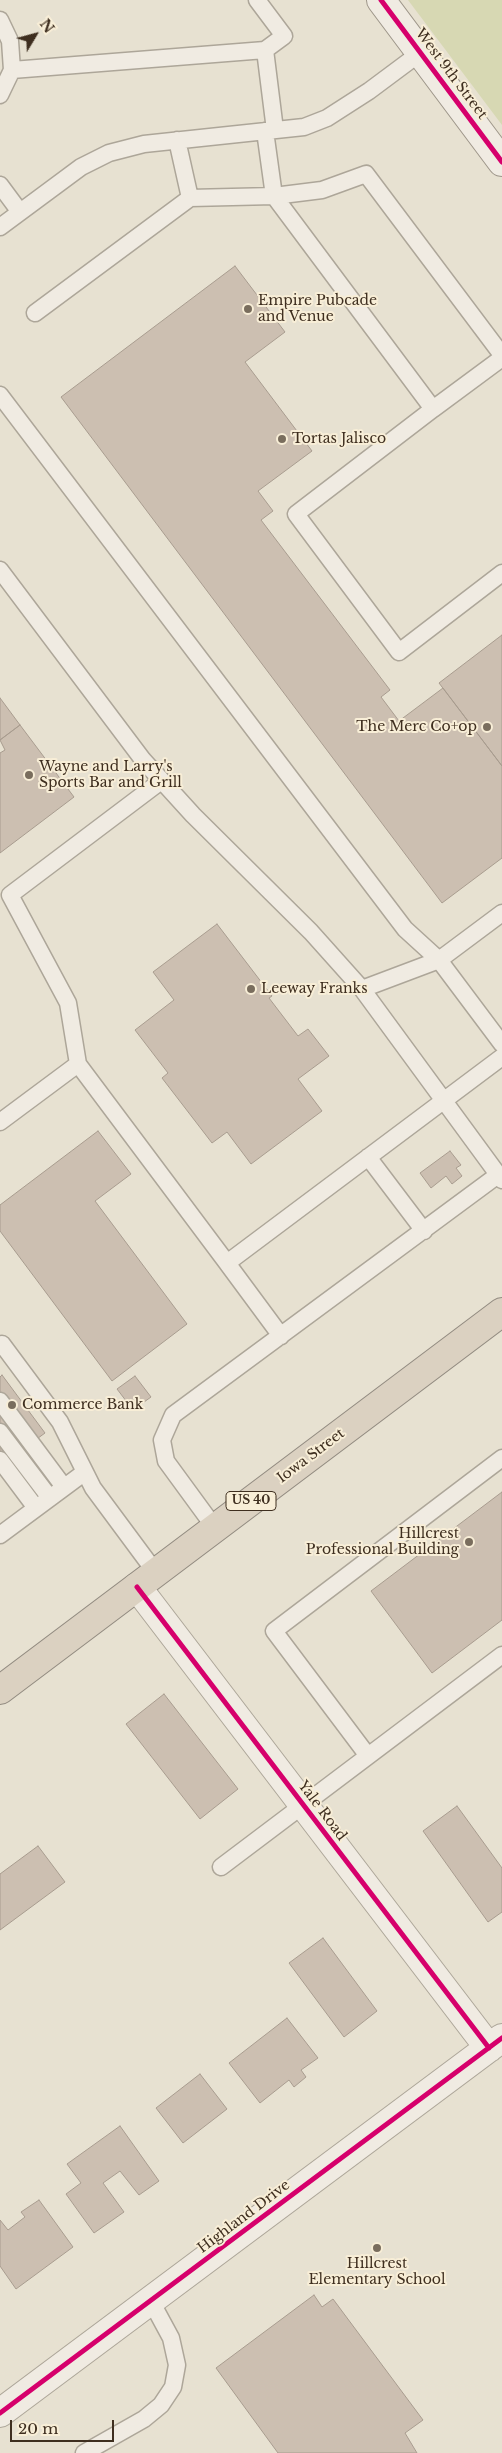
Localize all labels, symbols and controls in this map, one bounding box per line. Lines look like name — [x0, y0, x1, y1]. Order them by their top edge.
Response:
north arrow — [10, 10, 60, 60]
text: N — [36, 15, 58, 37]
street label: West 9th Street — [411, 25, 491, 123]
place label: Empire Pubcade and Venue — [258, 293, 377, 326]
marker: Empire Pubcade and Venue — [242, 303, 254, 315]
place label: Tortas Jalisco — [292, 431, 386, 447]
marker: Tortas Jalisco — [276, 433, 288, 445]
place label: The Merc Co+op — [356, 719, 477, 735]
marker: The Merc Co+op — [481, 721, 493, 733]
place label: Wayne and Larry's Sports Bar and Grill — [39, 759, 182, 792]
marker: Wayne and Larry's Sports Bar and Grill — [23, 769, 35, 781]
place label: Leeway Franks — [261, 981, 368, 997]
marker: Leeway Franks — [245, 983, 257, 995]
place label: Commerce Bank — [22, 1397, 143, 1413]
marker: Commerce Bank — [6, 1399, 18, 1411]
street label: Iowa Street — [274, 1425, 348, 1487]
road number: US 40 — [226, 1492, 276, 1510]
place label: Hillcrest Professional Building — [306, 1526, 459, 1558]
marker: Hillcrest Professional Building — [463, 1536, 475, 1548]
street label: Yale Road — [294, 1778, 350, 1844]
street label: Highland Drive — [195, 2177, 293, 2257]
marker: Hillcrest Elementary School — [371, 2242, 383, 2254]
place label: Hillcrest Elementary School — [308, 2256, 446, 2288]
scale bar — [12, 2410, 116, 2442]
text: 20 m — [18, 2419, 58, 2438]

